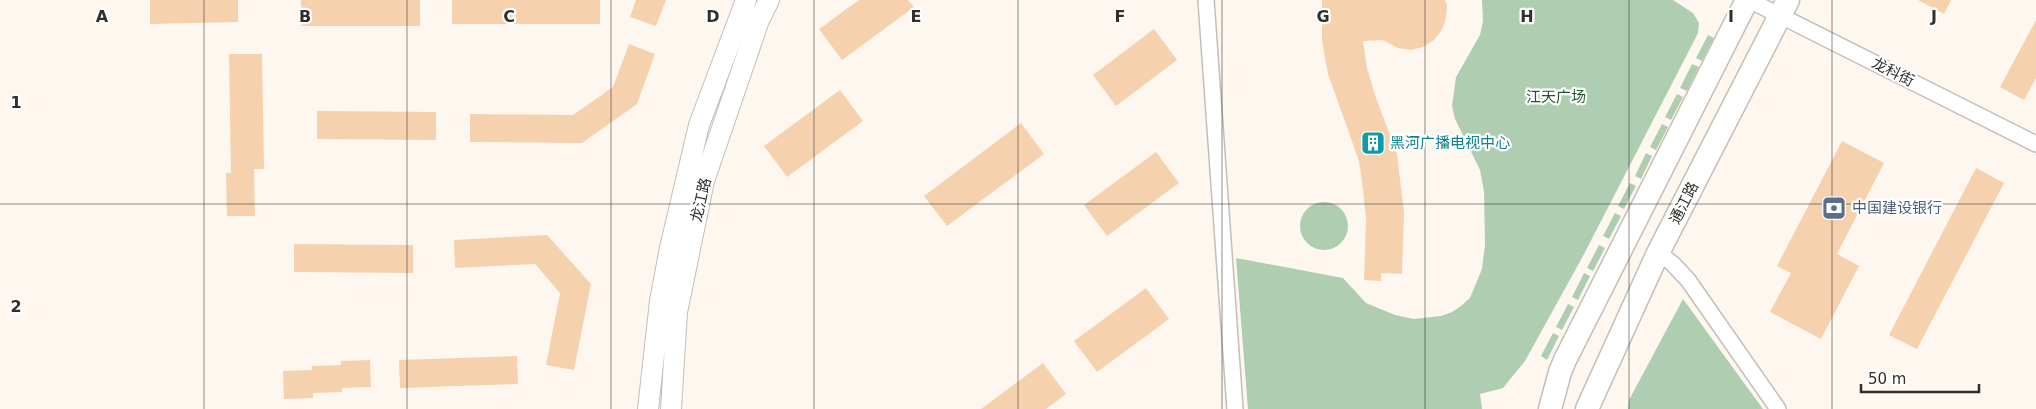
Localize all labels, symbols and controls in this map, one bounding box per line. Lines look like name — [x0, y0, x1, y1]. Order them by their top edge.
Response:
text: A — [96, 7, 109, 26]
text: B — [299, 7, 311, 26]
text: C — [503, 7, 515, 26]
text: D — [706, 7, 720, 26]
text: E — [911, 7, 921, 26]
text: F — [1115, 7, 1125, 26]
text: G — [1316, 7, 1330, 26]
text: H — [1520, 7, 1534, 26]
text: I — [1728, 7, 1734, 26]
text: J — [1930, 7, 1937, 26]
street label: 龙科街 — [1869, 54, 1917, 90]
park label: 江天广场 — [1526, 88, 1586, 106]
text: 1 — [10, 93, 22, 112]
building icon: 黑河广播电视中心 — [1360, 130, 1386, 156]
place label: 黑河广播电视中心 — [1390, 134, 1510, 152]
street label: 龙江路 — [687, 176, 715, 224]
street label: 通江路 — [1666, 179, 1702, 227]
bank icon: 中国建设银行 — [1821, 195, 1847, 221]
place label: 中国建设银行 — [1852, 199, 1942, 217]
text: 2 — [10, 297, 22, 316]
scale bar — [1861, 362, 1978, 394]
text: 50 m — [1868, 370, 1906, 388]

